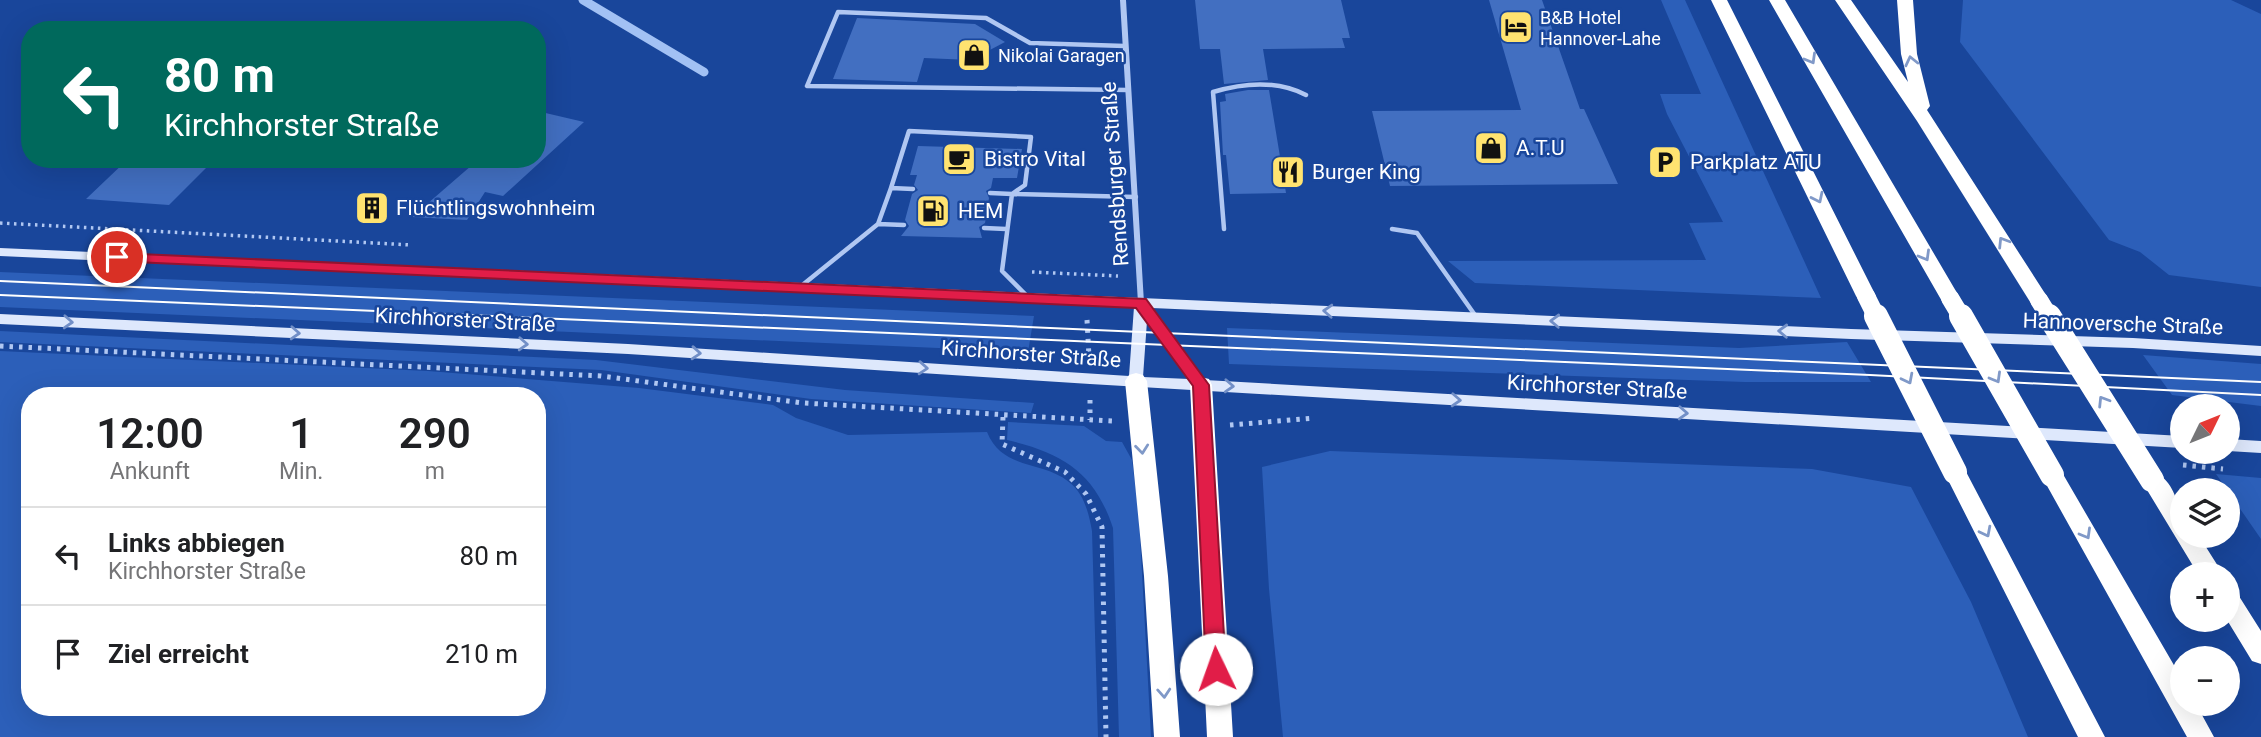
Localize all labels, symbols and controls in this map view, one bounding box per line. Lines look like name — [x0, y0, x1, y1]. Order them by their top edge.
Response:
place label: B&B Hotel Hannover-Lahe — [1540, 7, 1661, 49]
hotel icon: B&B Hotel Hannover-Lahe — [1497, 8, 1535, 46]
shop icon: Nikolai Garagen — [955, 36, 993, 74]
place label: Nikolai Garagen — [998, 45, 1125, 66]
text: 80 m — [164, 47, 275, 104]
icon: left — [49, 49, 140, 140]
one-way arrow — [1803, 51, 1816, 64]
one-way arrow — [1905, 55, 1920, 67]
street label: Rendsburger Straße — [1097, 81, 1133, 267]
text: Kirchhorster Straße — [164, 106, 439, 144]
shop icon: A.T.U — [1472, 129, 1510, 167]
place label: A.T.U — [1516, 136, 1565, 160]
cafe icon: Bistro Vital — [940, 140, 978, 178]
parking icon: Parkplatz ATU — [1646, 143, 1684, 181]
place label: Bistro Vital — [984, 147, 1086, 171]
place label: Parkplatz ATU — [1690, 150, 1822, 174]
restaurant icon: Burger King — [1269, 153, 1307, 191]
place label: Burger King — [1312, 160, 1421, 184]
building icon: Flüchtlingswohnheim — [353, 189, 391, 227]
one-way arrow — [1810, 191, 1824, 203]
fuel station icon: HEM — [914, 192, 952, 230]
place label: Flüchtlingswohnheim — [396, 196, 595, 220]
place label: HEM — [958, 199, 1003, 223]
pin — [87, 227, 147, 287]
one-way arrow — [1998, 237, 2011, 250]
icon: arrive — [98, 238, 136, 276]
one-way arrow — [1917, 248, 1930, 261]
street label: Kirchhorster Straße — [374, 303, 556, 337]
one-way arrow — [1322, 303, 1333, 318]
street label: Hannoversche Straße — [2022, 309, 2224, 339]
one-way arrow — [1550, 313, 1561, 328]
one-way arrow — [63, 314, 74, 329]
one-way arrow — [1777, 323, 1788, 338]
one-way arrow — [290, 325, 301, 340]
one-way arrow — [517, 336, 528, 351]
street label: Kirchhorster Straße — [940, 336, 1122, 372]
one-way arrow — [690, 345, 701, 360]
one-way arrow — [917, 360, 928, 375]
street label: Kirchhorster Straße — [1506, 370, 1688, 404]
one-way arrow — [1988, 371, 2001, 384]
one-way arrow — [1900, 372, 1914, 384]
one-way arrow — [1224, 379, 1235, 394]
one-way arrow — [1451, 392, 1462, 407]
north arrow — [2170, 394, 2240, 464]
map controls — [2170, 394, 2240, 716]
one-way arrow — [2098, 396, 2111, 409]
one-way arrow — [1678, 406, 1689, 421]
text: 12:00 — [96, 409, 204, 458]
text: 1 — [289, 409, 313, 458]
text: 290 — [399, 409, 471, 458]
one-way arrow — [1134, 444, 1149, 455]
text: Ankunft — [110, 458, 190, 485]
text: Min. — [279, 458, 323, 485]
text: m — [425, 458, 445, 485]
button: layers — [2170, 478, 2240, 548]
one-way arrow — [1978, 525, 1992, 538]
one-way arrow — [2078, 527, 2091, 540]
text: Links abbiegen — [108, 528, 285, 558]
icon: left — [49, 537, 87, 575]
text: 80 m — [460, 541, 518, 571]
text: Kirchhorster Straße — [108, 558, 306, 585]
button: + — [2170, 562, 2240, 632]
position arrow — [1179, 632, 1253, 706]
icon: arrive — [49, 635, 87, 673]
text: Ziel erreicht — [108, 639, 249, 669]
text: 210 m — [445, 639, 518, 669]
button: − — [2170, 646, 2240, 716]
one-way arrow — [1156, 688, 1171, 699]

